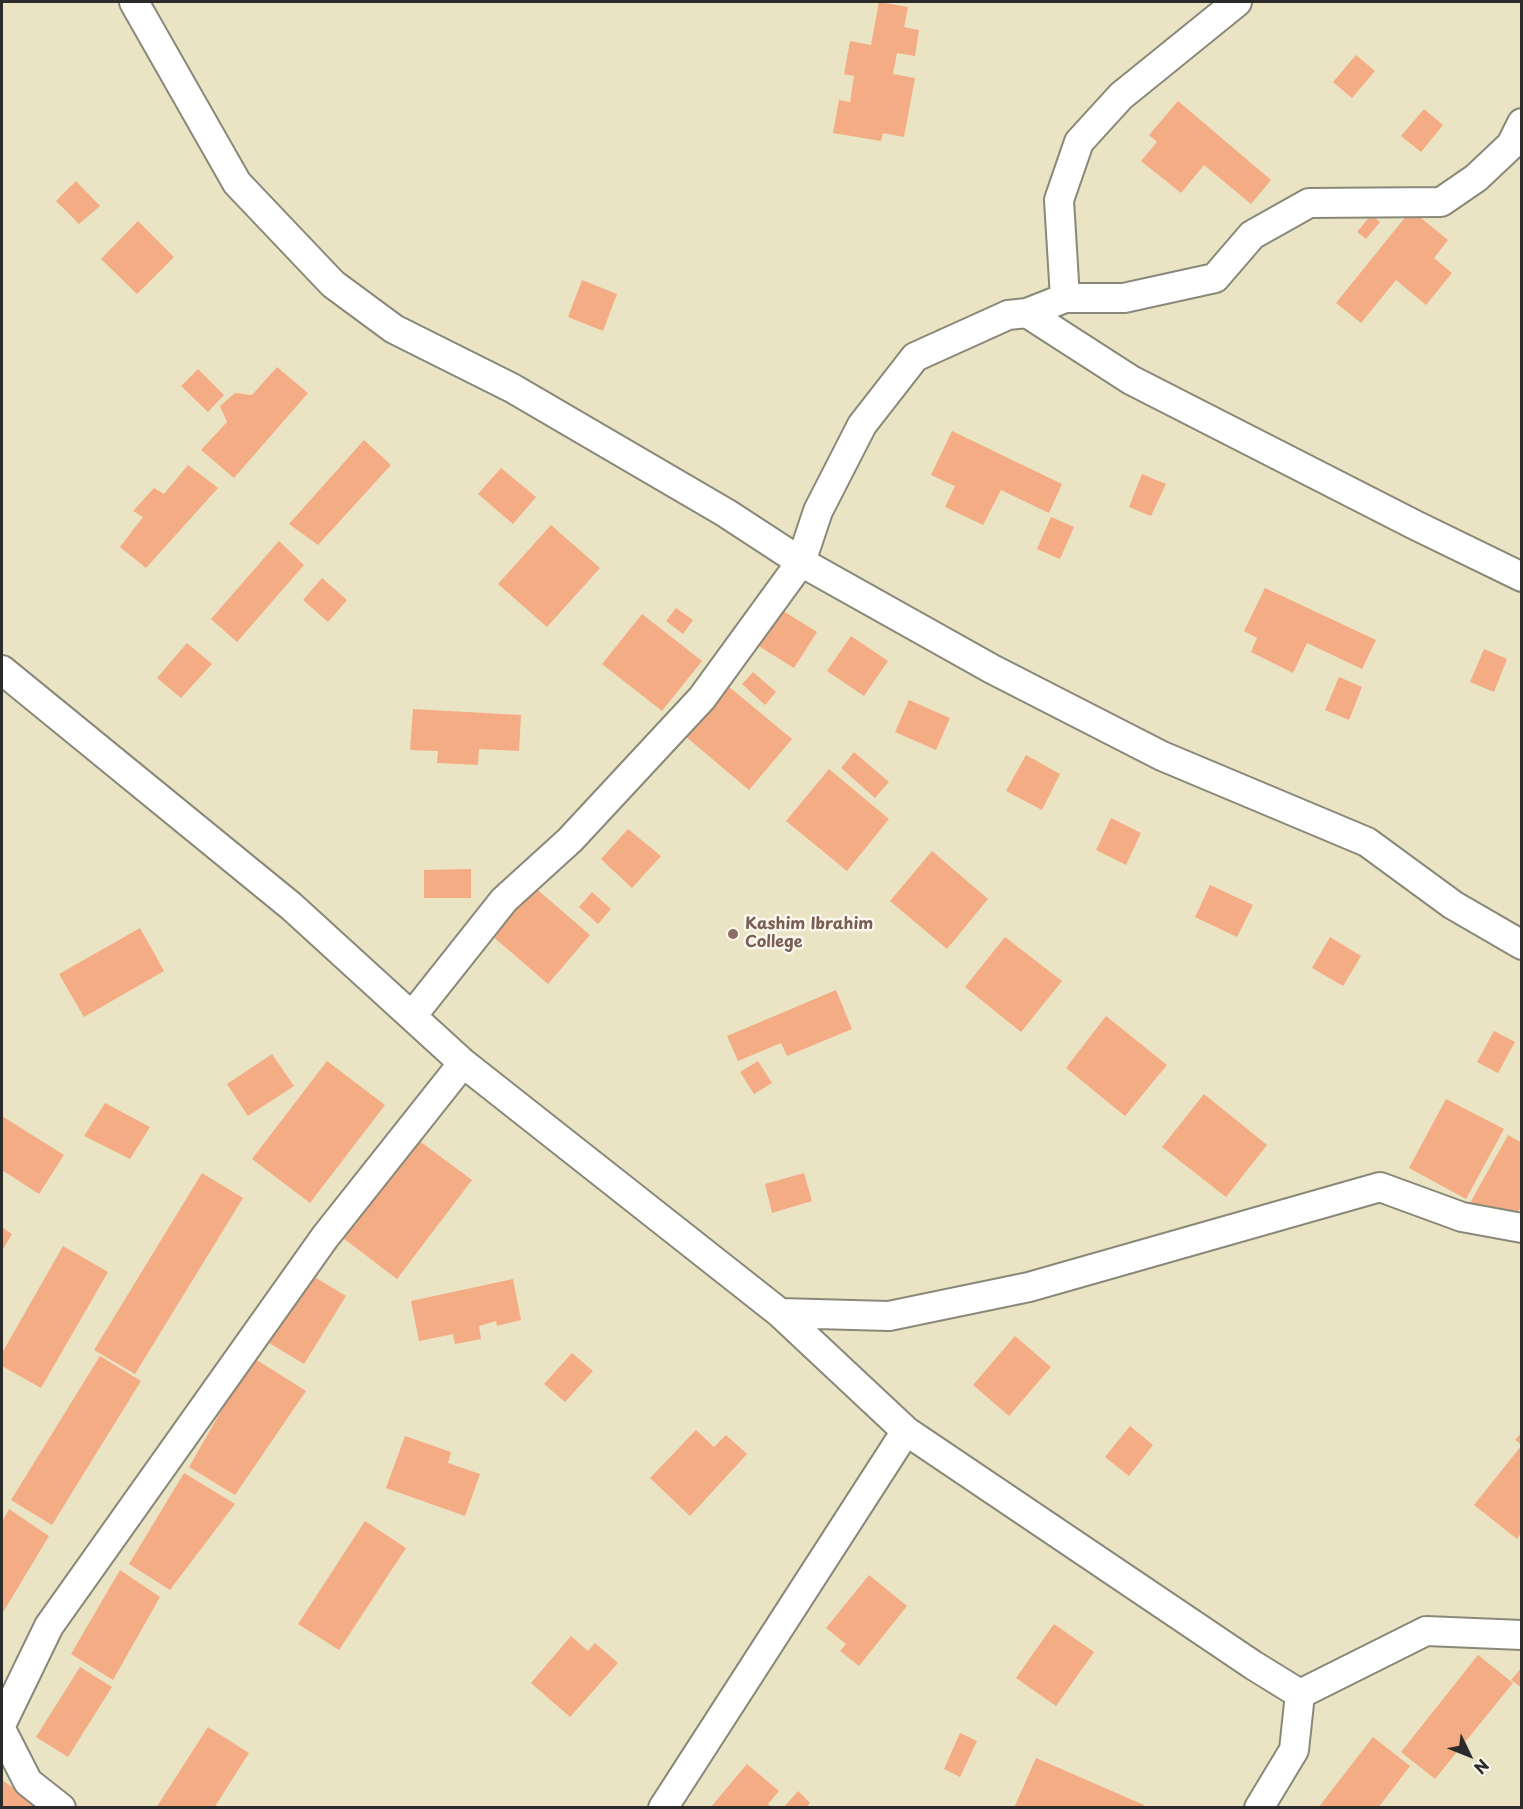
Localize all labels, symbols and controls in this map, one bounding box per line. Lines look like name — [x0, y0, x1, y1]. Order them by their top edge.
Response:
place label: Kashim Ibrahim College — [745, 915, 873, 953]
marker: Kashim Ibrahim College — [726, 927, 740, 941]
north arrow — [1439, 1725, 1499, 1785]
text: N — [1469, 1754, 1495, 1780]

